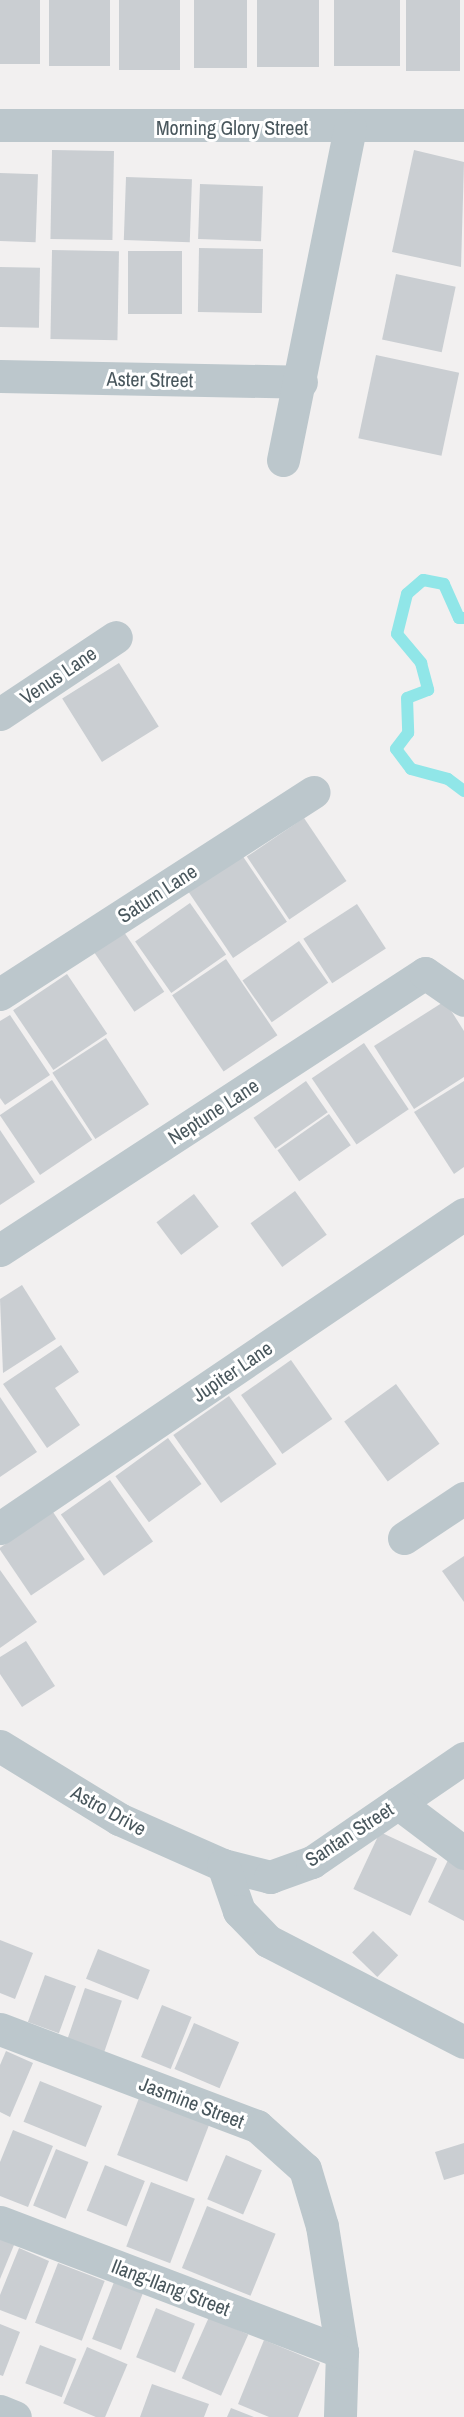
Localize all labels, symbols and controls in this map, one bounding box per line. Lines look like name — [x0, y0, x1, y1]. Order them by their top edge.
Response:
street label: Morning Glory Street — [156, 115, 308, 139]
street label: Aster Street — [106, 366, 194, 392]
street label: Venus Lane — [15, 641, 101, 709]
street label: Saturn Lane — [113, 859, 201, 927]
street label: Neptune Lane — [163, 1073, 263, 1149]
street label: Jupiter Lane — [187, 1336, 277, 1406]
street label: Astro Drive — [67, 1780, 151, 1840]
street label: Santan Street — [300, 1797, 398, 1871]
street label: Jasmine Street — [136, 2071, 248, 2133]
street label: Ilang-Ilang Street — [108, 2253, 234, 2321]

